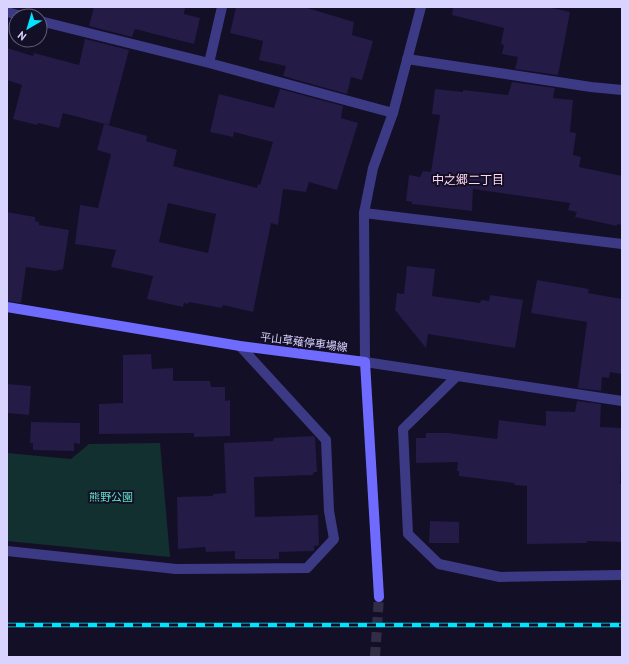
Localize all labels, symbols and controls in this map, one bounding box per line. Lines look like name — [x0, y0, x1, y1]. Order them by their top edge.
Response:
north arrow — [8, 8, 48, 48]
text: N — [15, 28, 29, 44]
district label: 中之郷二丁目 — [432, 172, 504, 187]
street label: 平山草薙停車場線 — [259, 330, 349, 354]
park label: 熊野公園 — [89, 490, 133, 504]

